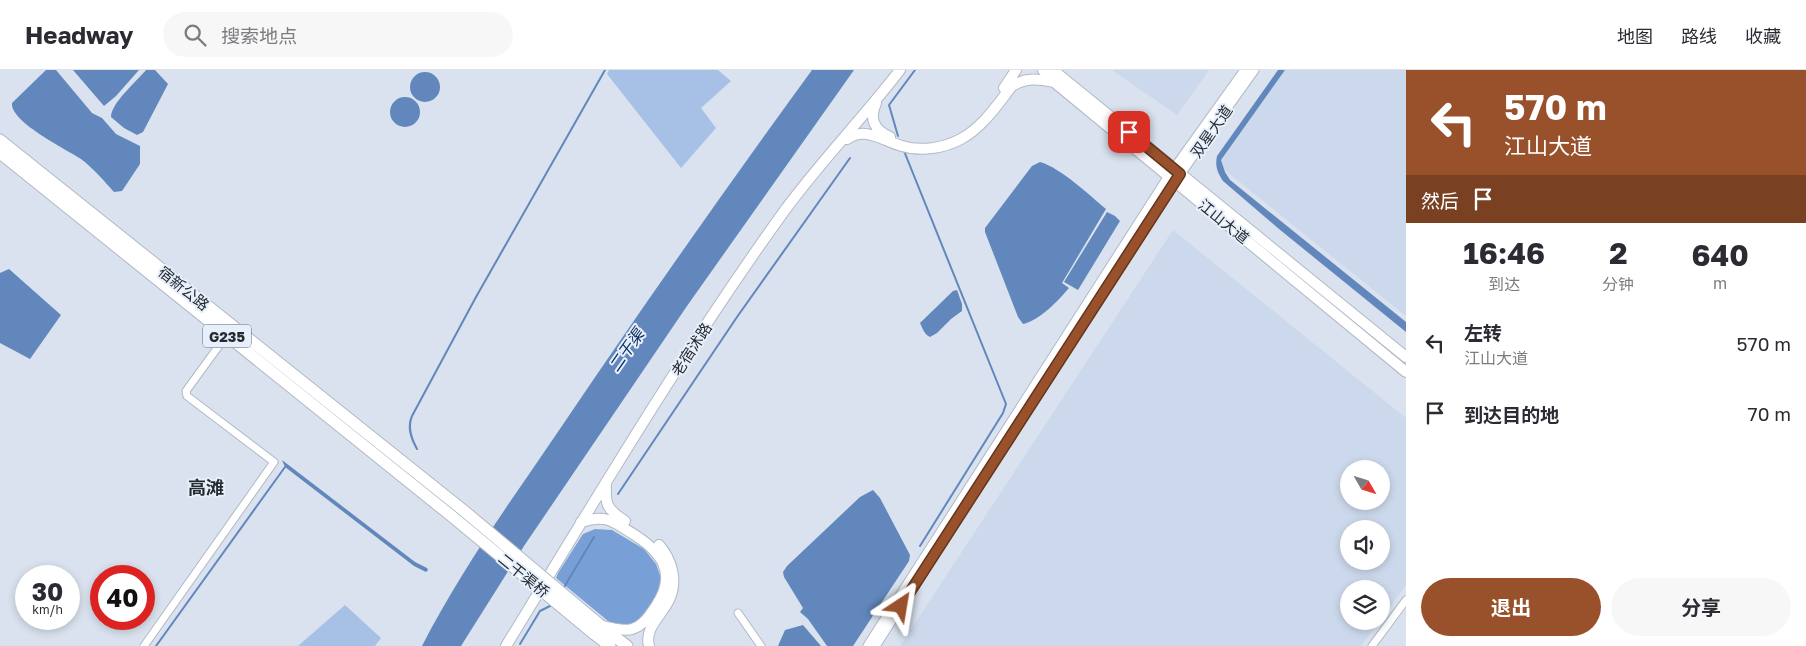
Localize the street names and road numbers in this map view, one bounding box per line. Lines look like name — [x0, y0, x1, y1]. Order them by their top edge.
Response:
street label: 双星大道 — [1186, 101, 1236, 161]
street label: 江山大道 — [1195, 195, 1253, 247]
street label: 宿新公路 — [155, 262, 213, 314]
street label: 老宿沭路 — [667, 319, 715, 379]
road number: G235 — [203, 325, 251, 348]
street label: 二干渠桥 — [495, 549, 553, 601]

